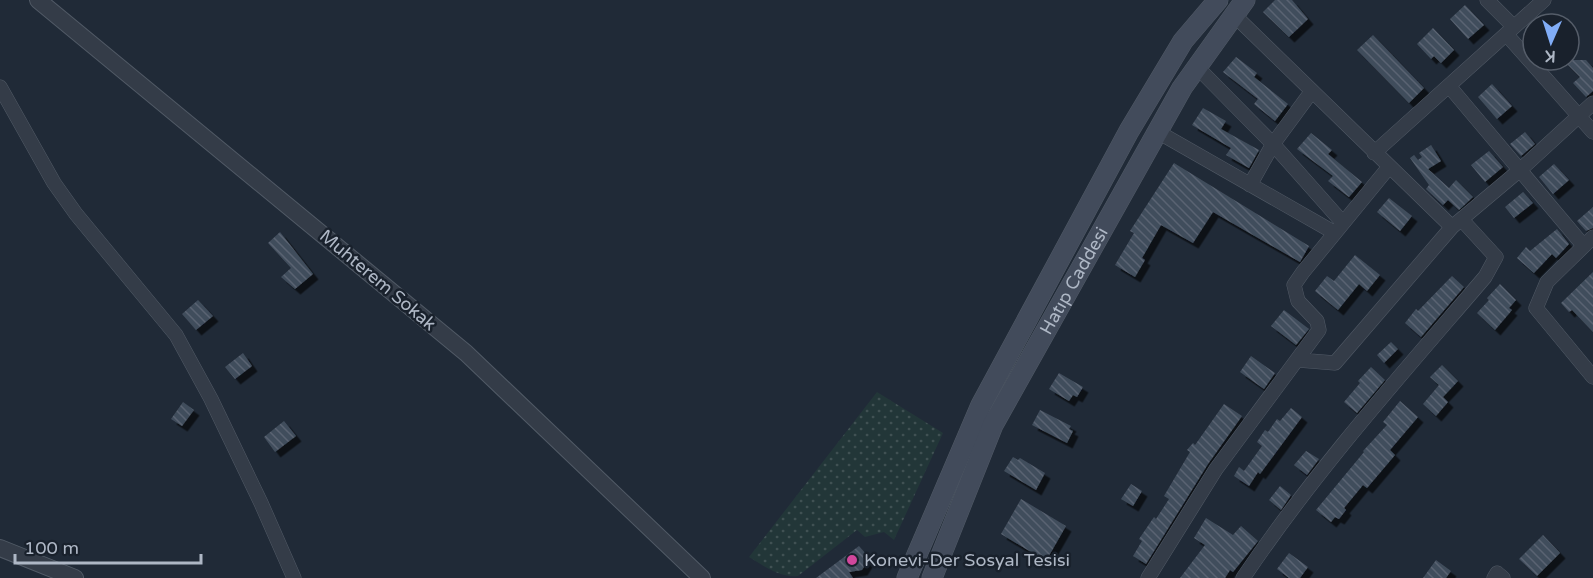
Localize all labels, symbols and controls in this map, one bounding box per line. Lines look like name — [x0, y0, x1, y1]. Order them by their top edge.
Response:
north arrow — [1521, 12, 1581, 72]
text: K — [1544, 46, 1556, 66]
street label: Hatıp Caddesi — [1035, 223, 1113, 338]
street label: Muhterem Sokak — [315, 225, 441, 335]
scale bar — [15, 527, 201, 565]
text: 100 m — [24, 537, 79, 559]
place label: Konevi-Der Sosyal Tesisi — [864, 549, 1070, 571]
marker: Konevi-Der Sosyal Tesisi — [845, 553, 859, 567]

